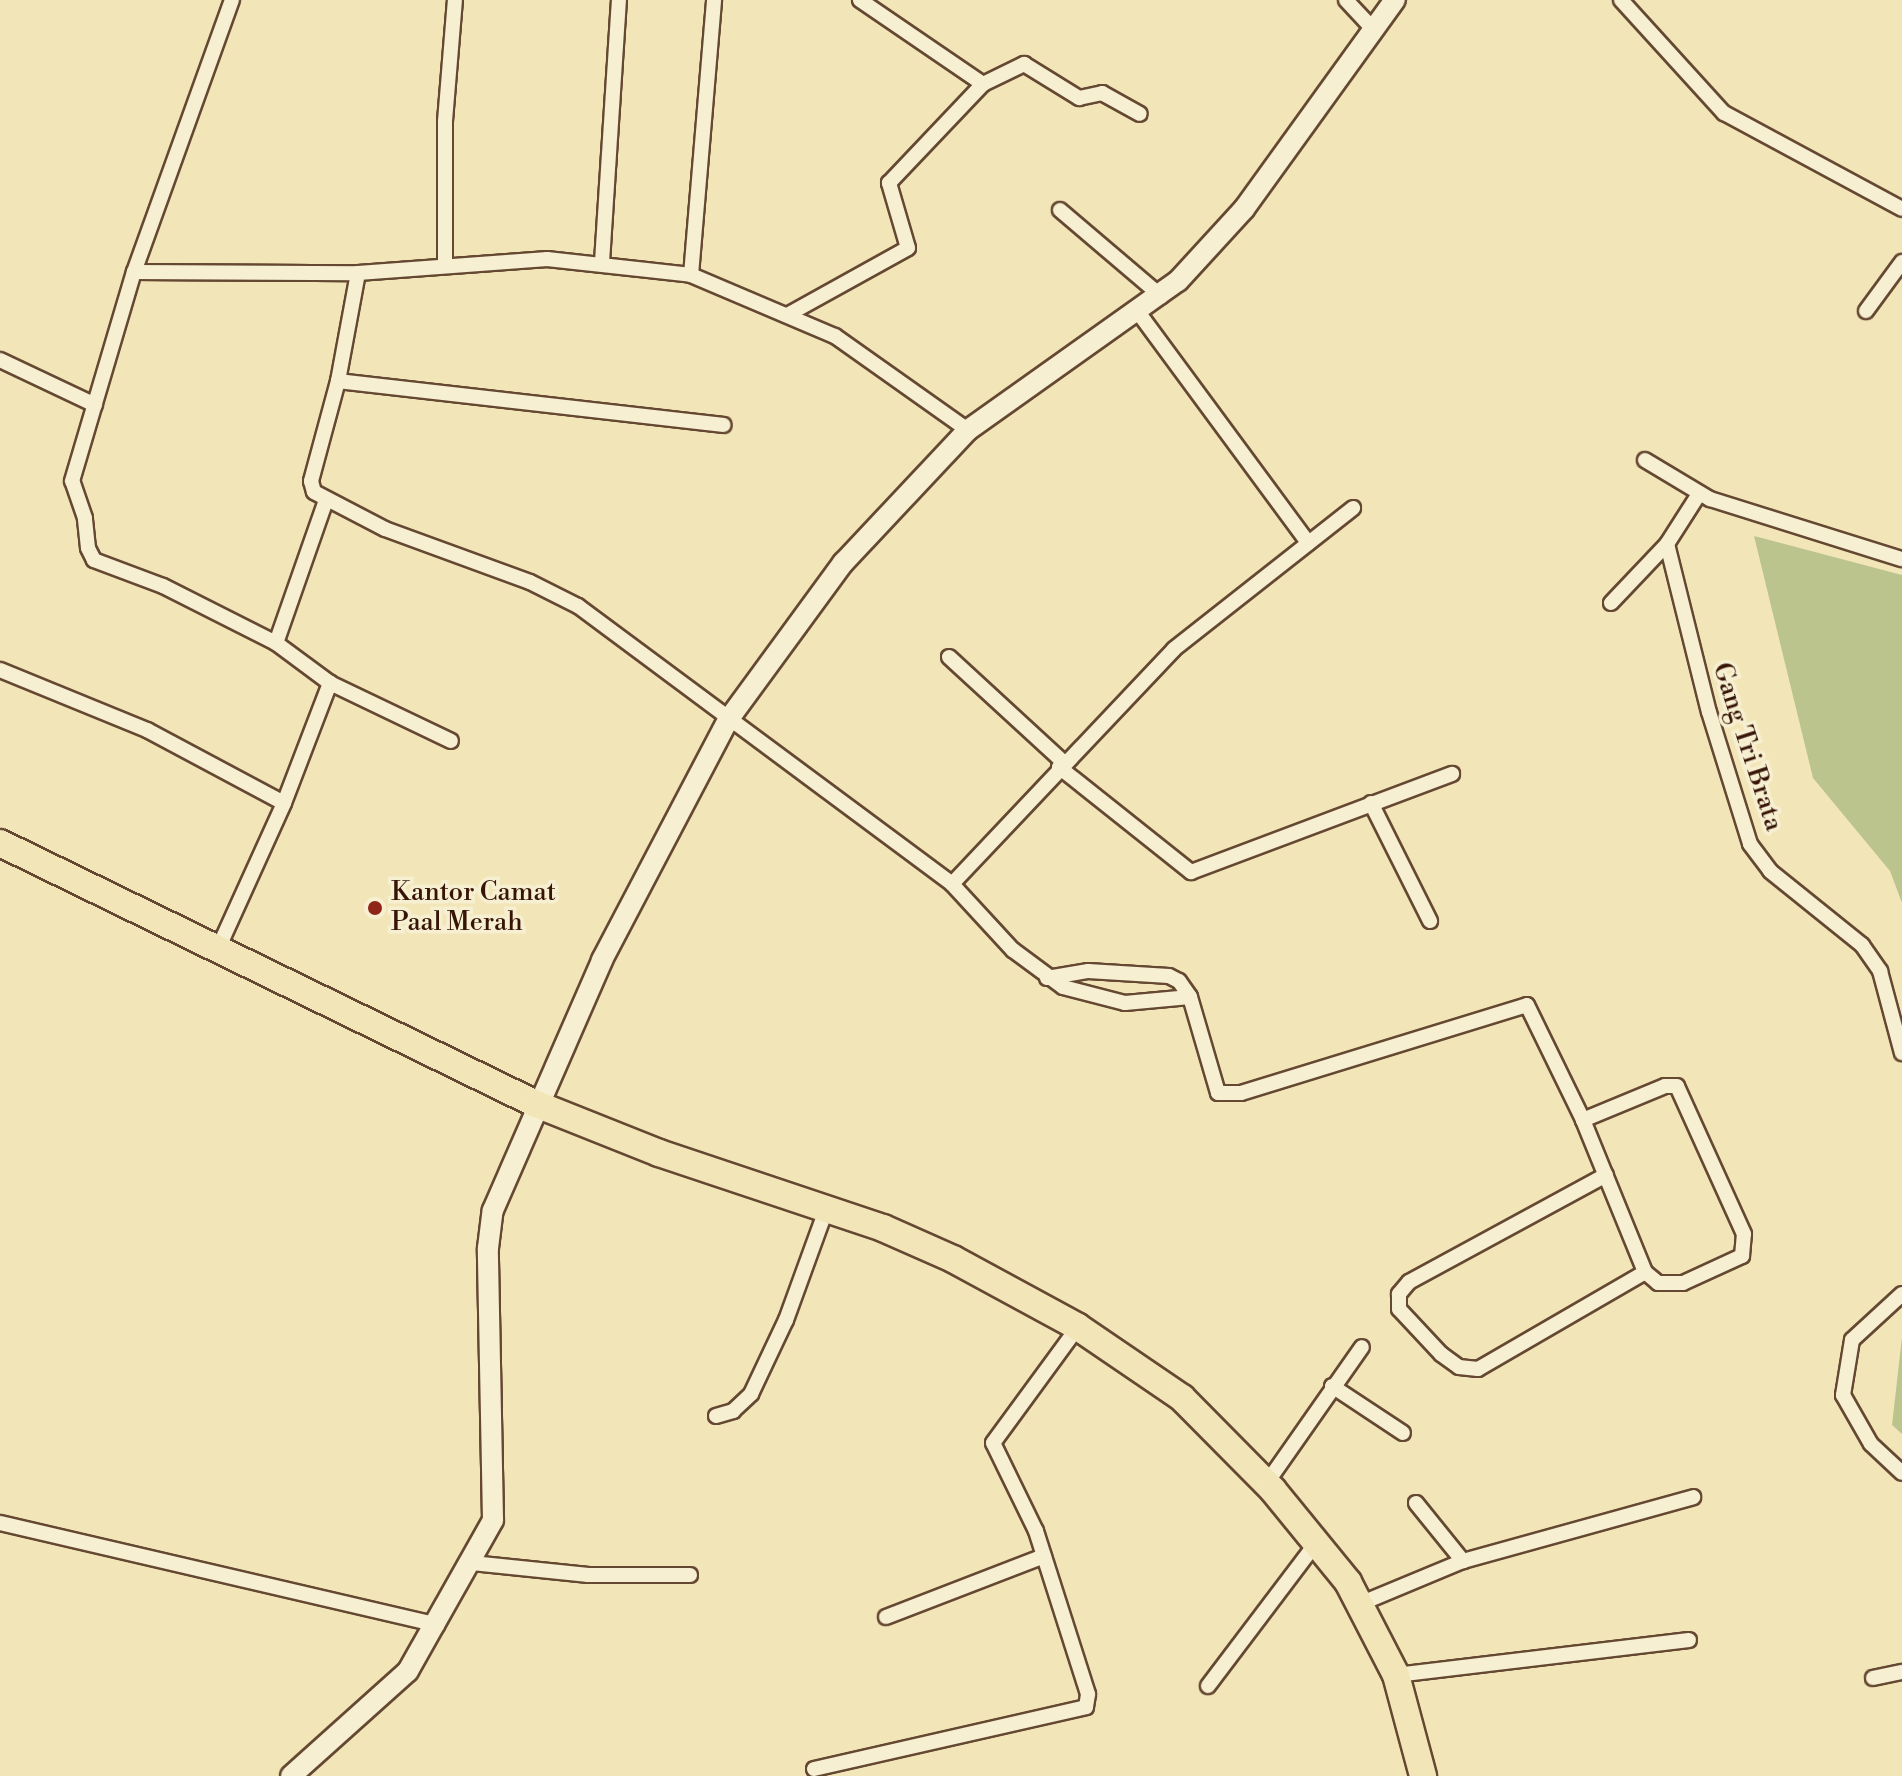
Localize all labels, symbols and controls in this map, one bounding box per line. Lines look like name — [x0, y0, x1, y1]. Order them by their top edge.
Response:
street label: Gang Tri Brata — [1705, 659, 1789, 835]
place label: Kantor Camat Paal Merah — [391, 877, 556, 938]
marker: Kantor Camat Paal Merah — [366, 899, 384, 917]

